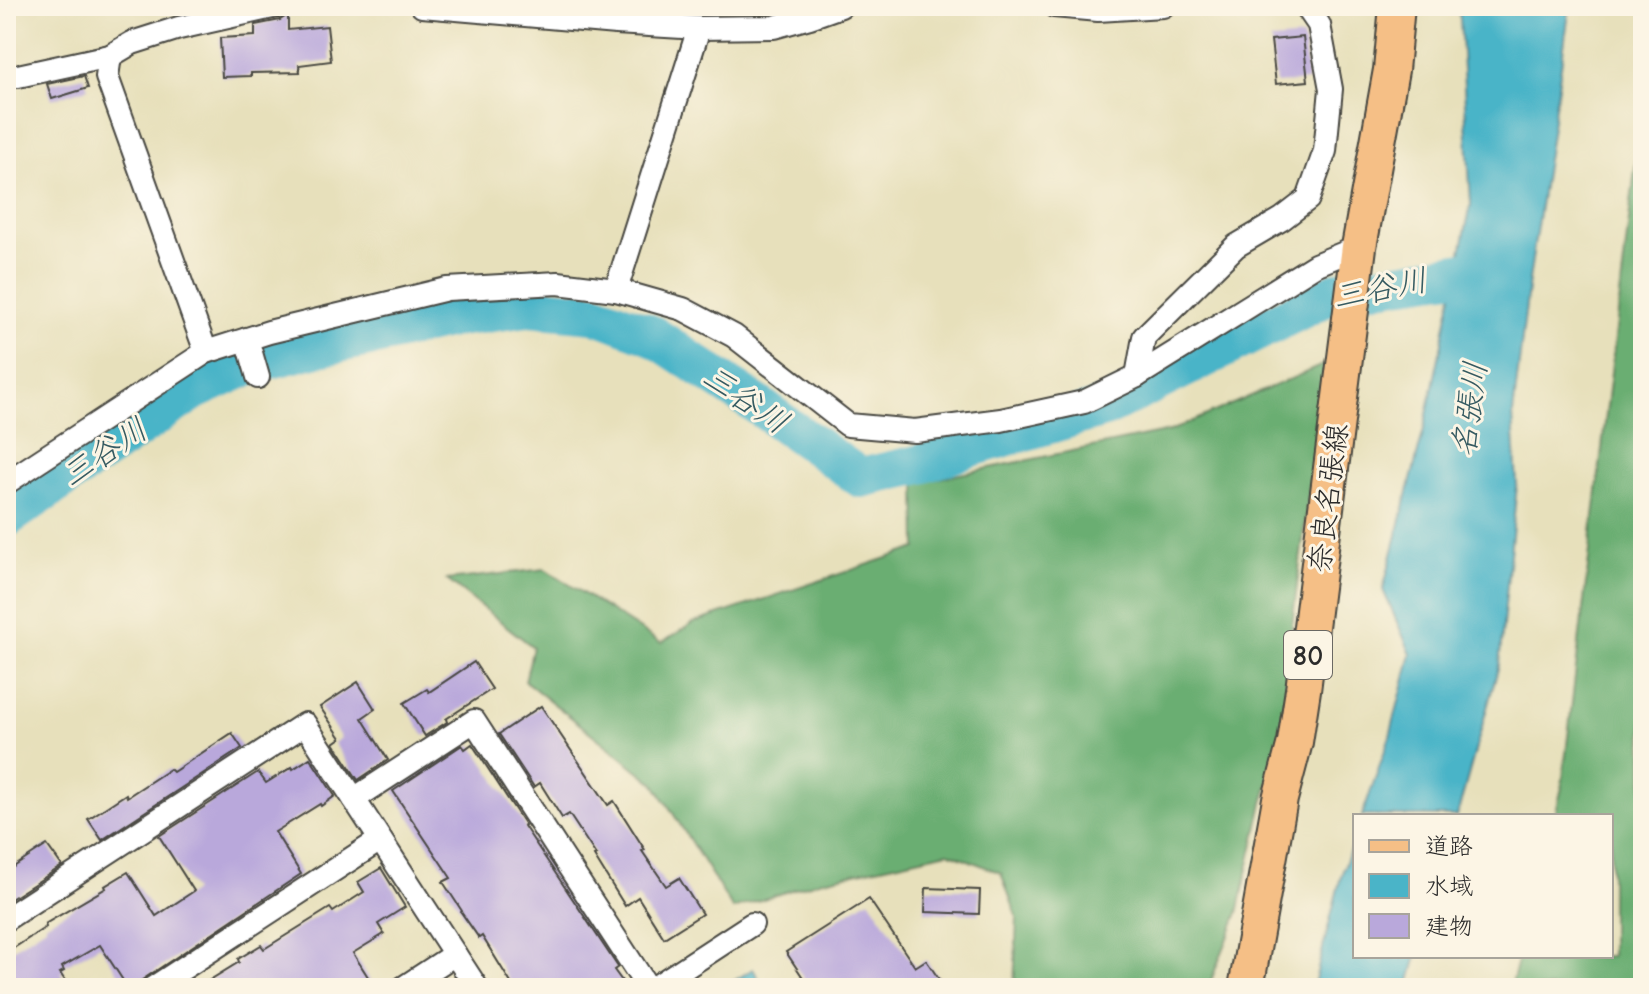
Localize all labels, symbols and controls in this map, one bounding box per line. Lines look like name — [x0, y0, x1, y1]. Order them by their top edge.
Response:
water label: 三谷川 — [1329, 261, 1431, 316]
water label: 三谷川 — [696, 357, 796, 442]
water label: 名張川 — [1444, 359, 1494, 459]
water label: 三谷川 — [54, 410, 154, 495]
street label: 奈良名張線 — [1302, 421, 1355, 575]
road number: 80 — [1284, 631, 1332, 679]
legend — [1353, 814, 1613, 958]
text: 道路 — [1425, 832, 1473, 860]
text: 水域 — [1425, 872, 1473, 900]
text: 建物 — [1425, 912, 1473, 940]

